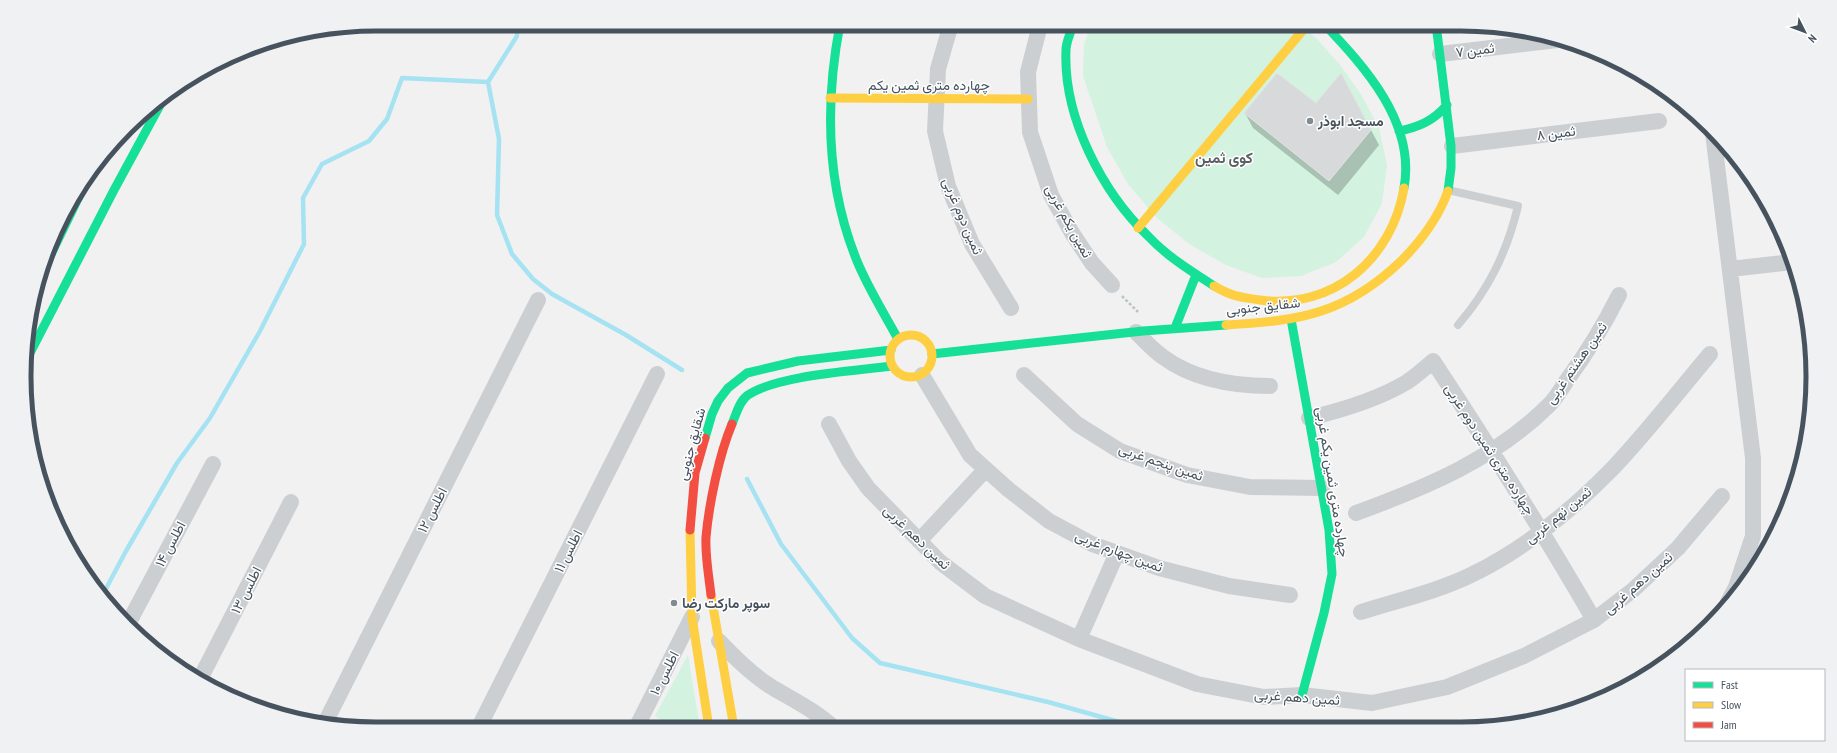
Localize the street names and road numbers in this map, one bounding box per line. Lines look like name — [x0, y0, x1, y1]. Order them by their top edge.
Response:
street label: ثمین ۷ — [1454, 39, 1496, 61]
street label: چهارده متری ثمین یکم — [868, 76, 990, 95]
street label: ثمین ۸ — [1535, 122, 1577, 144]
street label: ثمین دوم غربی — [939, 175, 987, 257]
street label: ثمین یکم غربی — [1041, 181, 1097, 261]
street label: شقایق جنوبی — [1225, 293, 1301, 319]
street label: ثمین هشتم غربی — [1541, 318, 1611, 408]
street label: چهارده متری ثمین دوم غربی — [1440, 380, 1539, 518]
street label: شقایق جنوبی — [673, 406, 709, 482]
street label: چهارده متری ثمین یکم غربی — [1311, 406, 1354, 559]
street label: ثمین پنجم غربی — [1116, 439, 1206, 486]
street label: ثمین نهم غربی — [1521, 483, 1595, 547]
street label: اطلس ۱۲ — [413, 484, 451, 536]
street label: ثمین دهم غربی — [880, 501, 954, 573]
street label: اطلس ۱۴ — [151, 518, 189, 570]
street label: ثمین چهارم غربی — [1072, 526, 1166, 577]
street label: اطلس ۱۱ — [550, 527, 586, 575]
street label: ثمین دهم غربی — [1600, 548, 1676, 618]
street label: اطلس ۱۳ — [227, 563, 265, 617]
street label: اطلس ۱۰ — [645, 648, 683, 698]
street label: ثمین دهم غربی — [1253, 685, 1341, 709]

